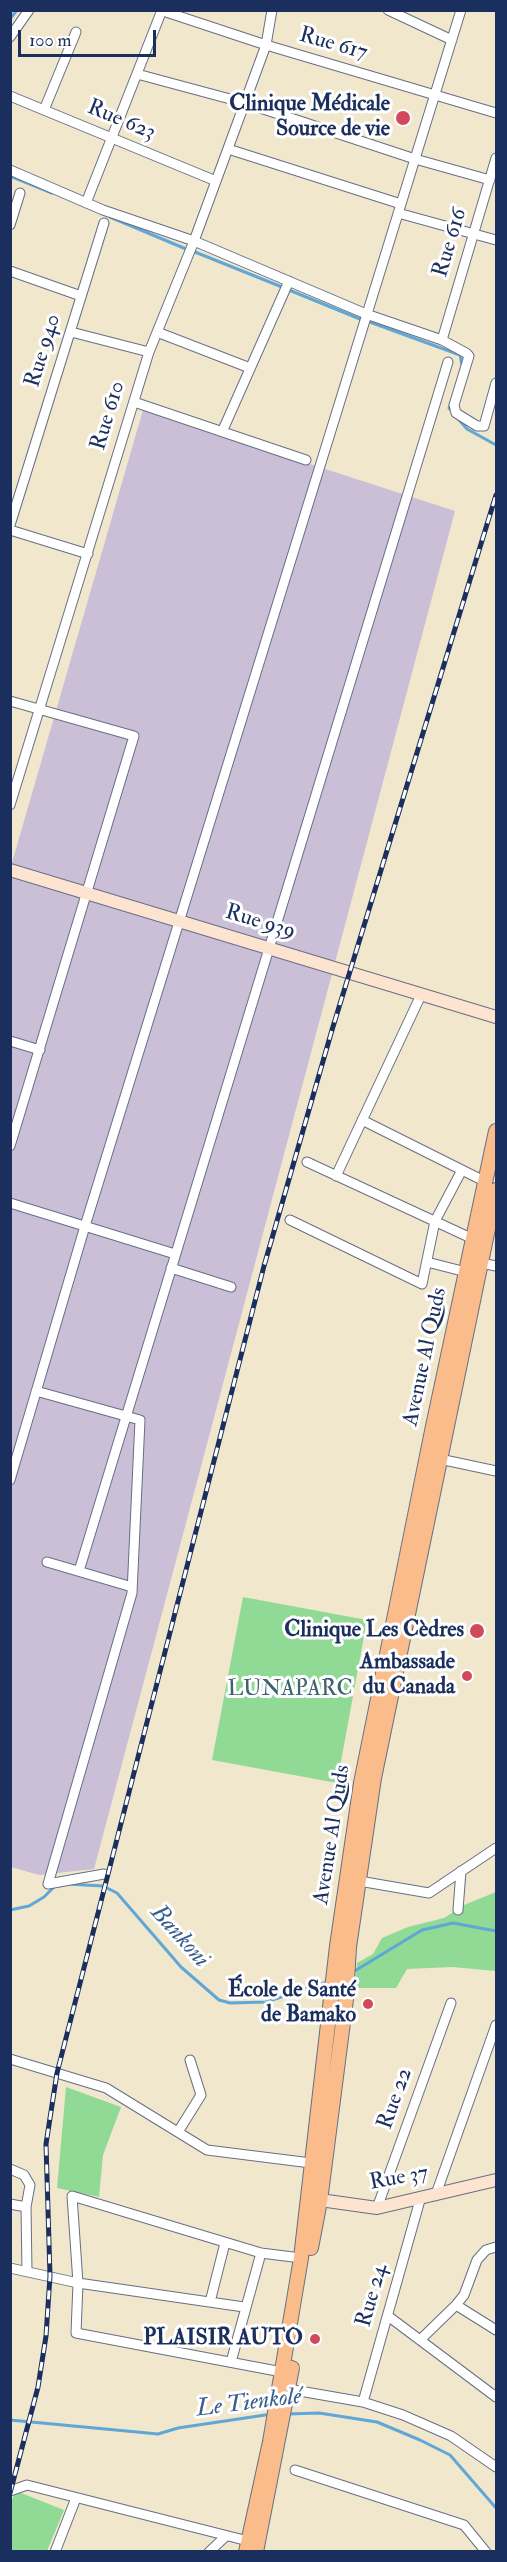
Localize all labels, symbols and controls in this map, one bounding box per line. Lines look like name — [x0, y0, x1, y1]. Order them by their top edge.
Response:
scale bar — [21, 18, 159, 56]
street label: Rue 617 — [296, 23, 370, 67]
text: 100 m — [29, 29, 72, 52]
place label: Clinique Médicale Source de vie — [229, 92, 390, 144]
street label: Rue 623 — [83, 95, 159, 147]
marker: Clinique Médicale Source de vie — [394, 109, 412, 127]
street label: Rue 616 — [428, 205, 474, 281]
street label: Rue 940 — [20, 311, 68, 391]
street label: Rue 610 — [86, 378, 132, 454]
street label: Rue 939 — [222, 900, 298, 946]
street label: Avenue Al Quds — [398, 1285, 454, 1429]
place label: Clinique Les Cèdres — [284, 1618, 464, 1644]
marker: Clinique Les Cèdres — [468, 1622, 486, 1640]
place label: Ambassade du Canada — [360, 1650, 455, 1702]
marker: Ambassade du Canada — [460, 1669, 474, 1683]
park label: LUNAPARC — [227, 1677, 353, 1703]
street label: Avenue Al Quds — [309, 1763, 357, 1907]
water label: Bankoni — [143, 1900, 215, 1974]
place label: École de Santé de Bamako — [228, 1978, 356, 2030]
marker: École de Santé de Bamako — [361, 1997, 375, 2011]
street label: Rue 22 — [373, 2065, 419, 2133]
street label: Rue 37 — [368, 2161, 430, 2197]
street label: Rue 24 — [352, 2262, 394, 2330]
place label: PLAISIR AUTO — [143, 2326, 303, 2352]
marker: PLAISIR AUTO — [308, 2332, 322, 2346]
water label: Le Tienkolé — [195, 2383, 303, 2425]

